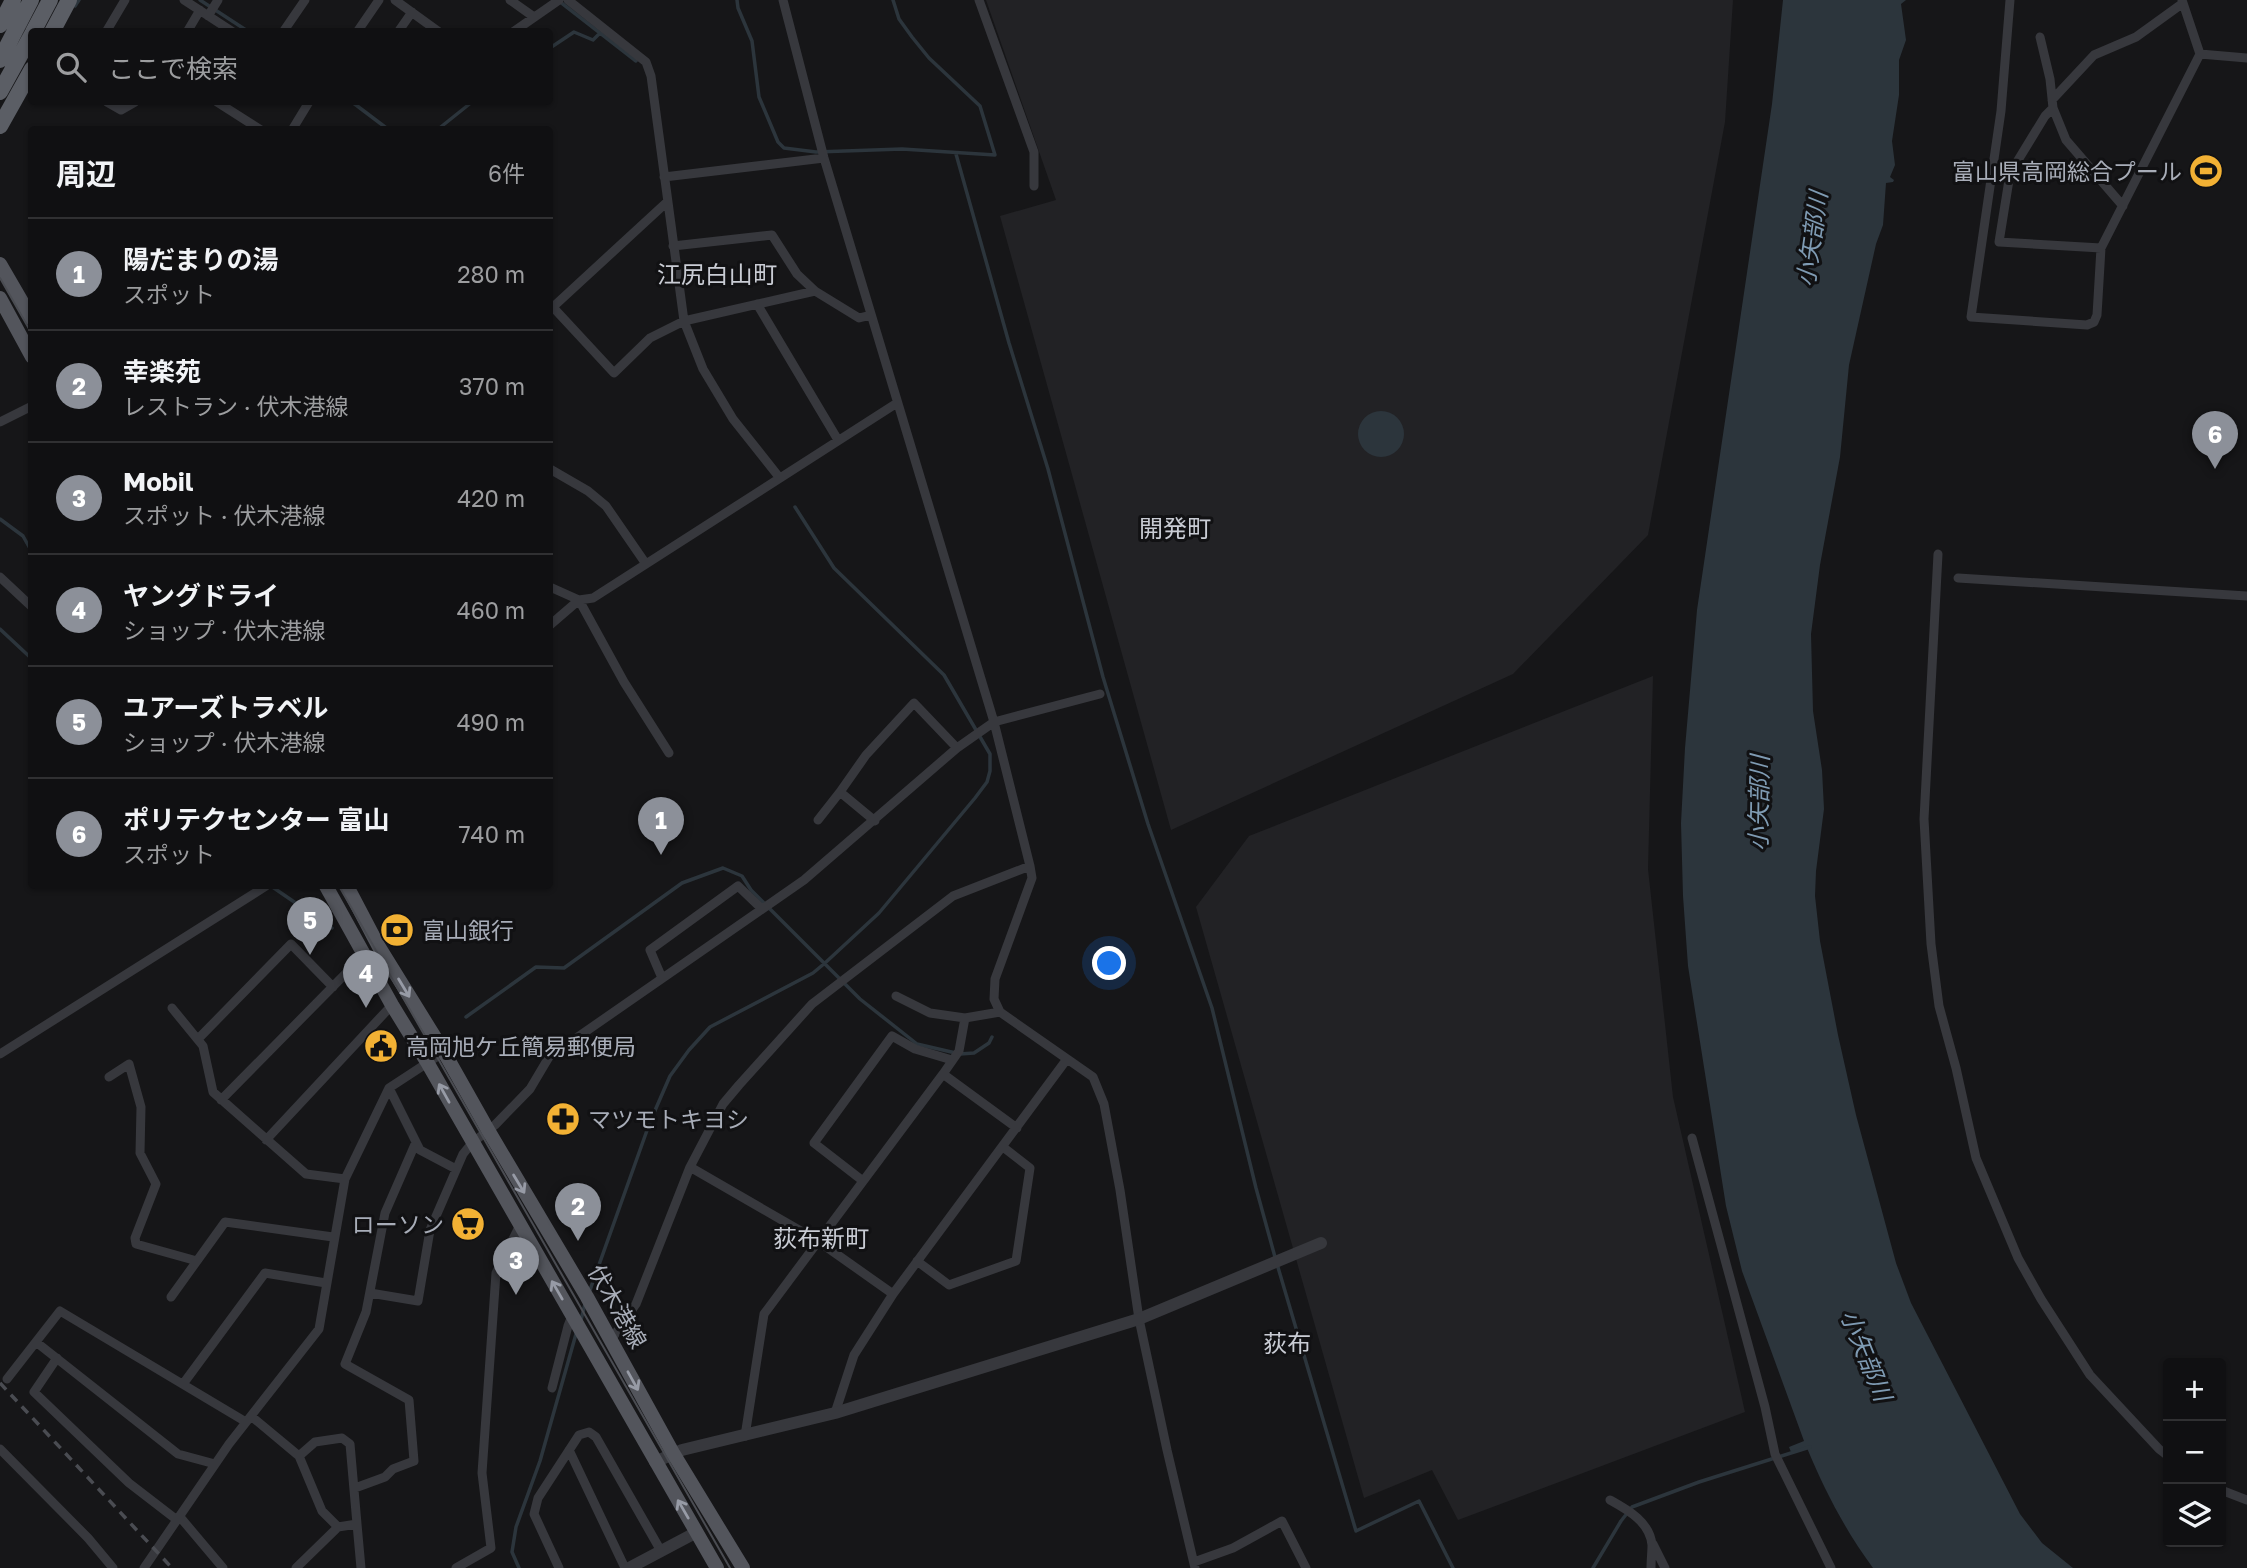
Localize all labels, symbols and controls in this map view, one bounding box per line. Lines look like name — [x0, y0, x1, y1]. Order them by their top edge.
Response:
search box — [28, 28, 553, 105]
icon: search — [52, 48, 90, 86]
text: ここで検索 — [108, 53, 238, 84]
sports icon: 富山県高岡総合プール — [2187, 152, 2225, 190]
text: 周辺 — [56, 156, 116, 192]
place label: 富山県高岡総合プール — [1952, 157, 2182, 185]
text: 6件 — [488, 159, 525, 187]
water label: 小矢部川 — [1790, 186, 1832, 289]
text: 陽だまりの湯 — [123, 244, 278, 275]
district label: 江尻白山町 — [657, 259, 777, 288]
text: 1 — [73, 260, 85, 288]
text: 280 m — [457, 260, 525, 288]
text: スポット — [123, 280, 215, 308]
text: 幸楽苑 — [123, 356, 201, 387]
text: 2 — [72, 372, 86, 400]
text: 370 m — [459, 372, 525, 400]
text: レストラン · 伏木港線 — [123, 392, 348, 420]
pin: 6 — [2192, 411, 2238, 469]
text: Mobil — [123, 466, 194, 497]
text: 3 — [72, 484, 86, 512]
text: 420 m — [457, 484, 525, 512]
text: スポット · 伏木港線 — [123, 501, 325, 529]
district label: 開発町 — [1139, 513, 1211, 542]
text: ヤングドライ — [123, 580, 279, 611]
text: 4 — [72, 596, 86, 624]
text: 460 m — [457, 596, 525, 624]
text: ショップ · 伏木港線 — [123, 616, 325, 644]
text: ユアーズトラベル — [123, 692, 328, 723]
text: 5 — [72, 708, 86, 736]
text: 490 m — [457, 708, 525, 736]
text: ショップ · 伏木港線 — [123, 728, 325, 756]
water label: 小矢部川 — [1743, 752, 1773, 851]
pin: 1 — [638, 797, 684, 855]
text: ポリテクセンター 富山 — [123, 804, 390, 835]
text: 6 — [72, 820, 86, 848]
text: 740 m — [458, 820, 525, 848]
text: スポット — [123, 840, 215, 868]
pin: 5 — [287, 897, 333, 955]
bank icon: 富山銀行 — [378, 911, 416, 949]
place label: 富山銀行 — [422, 916, 514, 944]
your location — [1092, 946, 1126, 980]
pin: 4 — [343, 950, 389, 1008]
one-way arrow — [397, 977, 411, 997]
public building icon: 高岡旭ケ丘簡易郵便局 — [362, 1027, 400, 1065]
place label: 高岡旭ケ丘簡易郵便局 — [406, 1032, 636, 1060]
one-way arrow — [437, 1083, 451, 1104]
pharmacy icon: マツモトキヨシ — [544, 1100, 582, 1138]
place label: マツモトキヨシ — [588, 1105, 749, 1133]
one-way arrow — [513, 1173, 527, 1193]
pin: 2 — [555, 1183, 601, 1241]
supermarket icon: ローソン — [449, 1205, 487, 1243]
place label: ローソン — [352, 1210, 444, 1238]
district label: 荻布新町 — [773, 1223, 869, 1252]
pin: 3 — [493, 1237, 539, 1295]
street label: 伏木港線 — [583, 1259, 653, 1353]
one-way arrow — [550, 1281, 564, 1301]
water label: 小矢部川 — [1836, 1305, 1900, 1408]
district label: 荻布 — [1263, 1328, 1311, 1357]
map controls — [2163, 1358, 2226, 1547]
button: + — [2163, 1358, 2226, 1421]
one-way arrow — [626, 1370, 640, 1390]
button: − — [2163, 1421, 2226, 1484]
button: layers — [2163, 1484, 2226, 1547]
one-way arrow — [676, 1499, 690, 1519]

